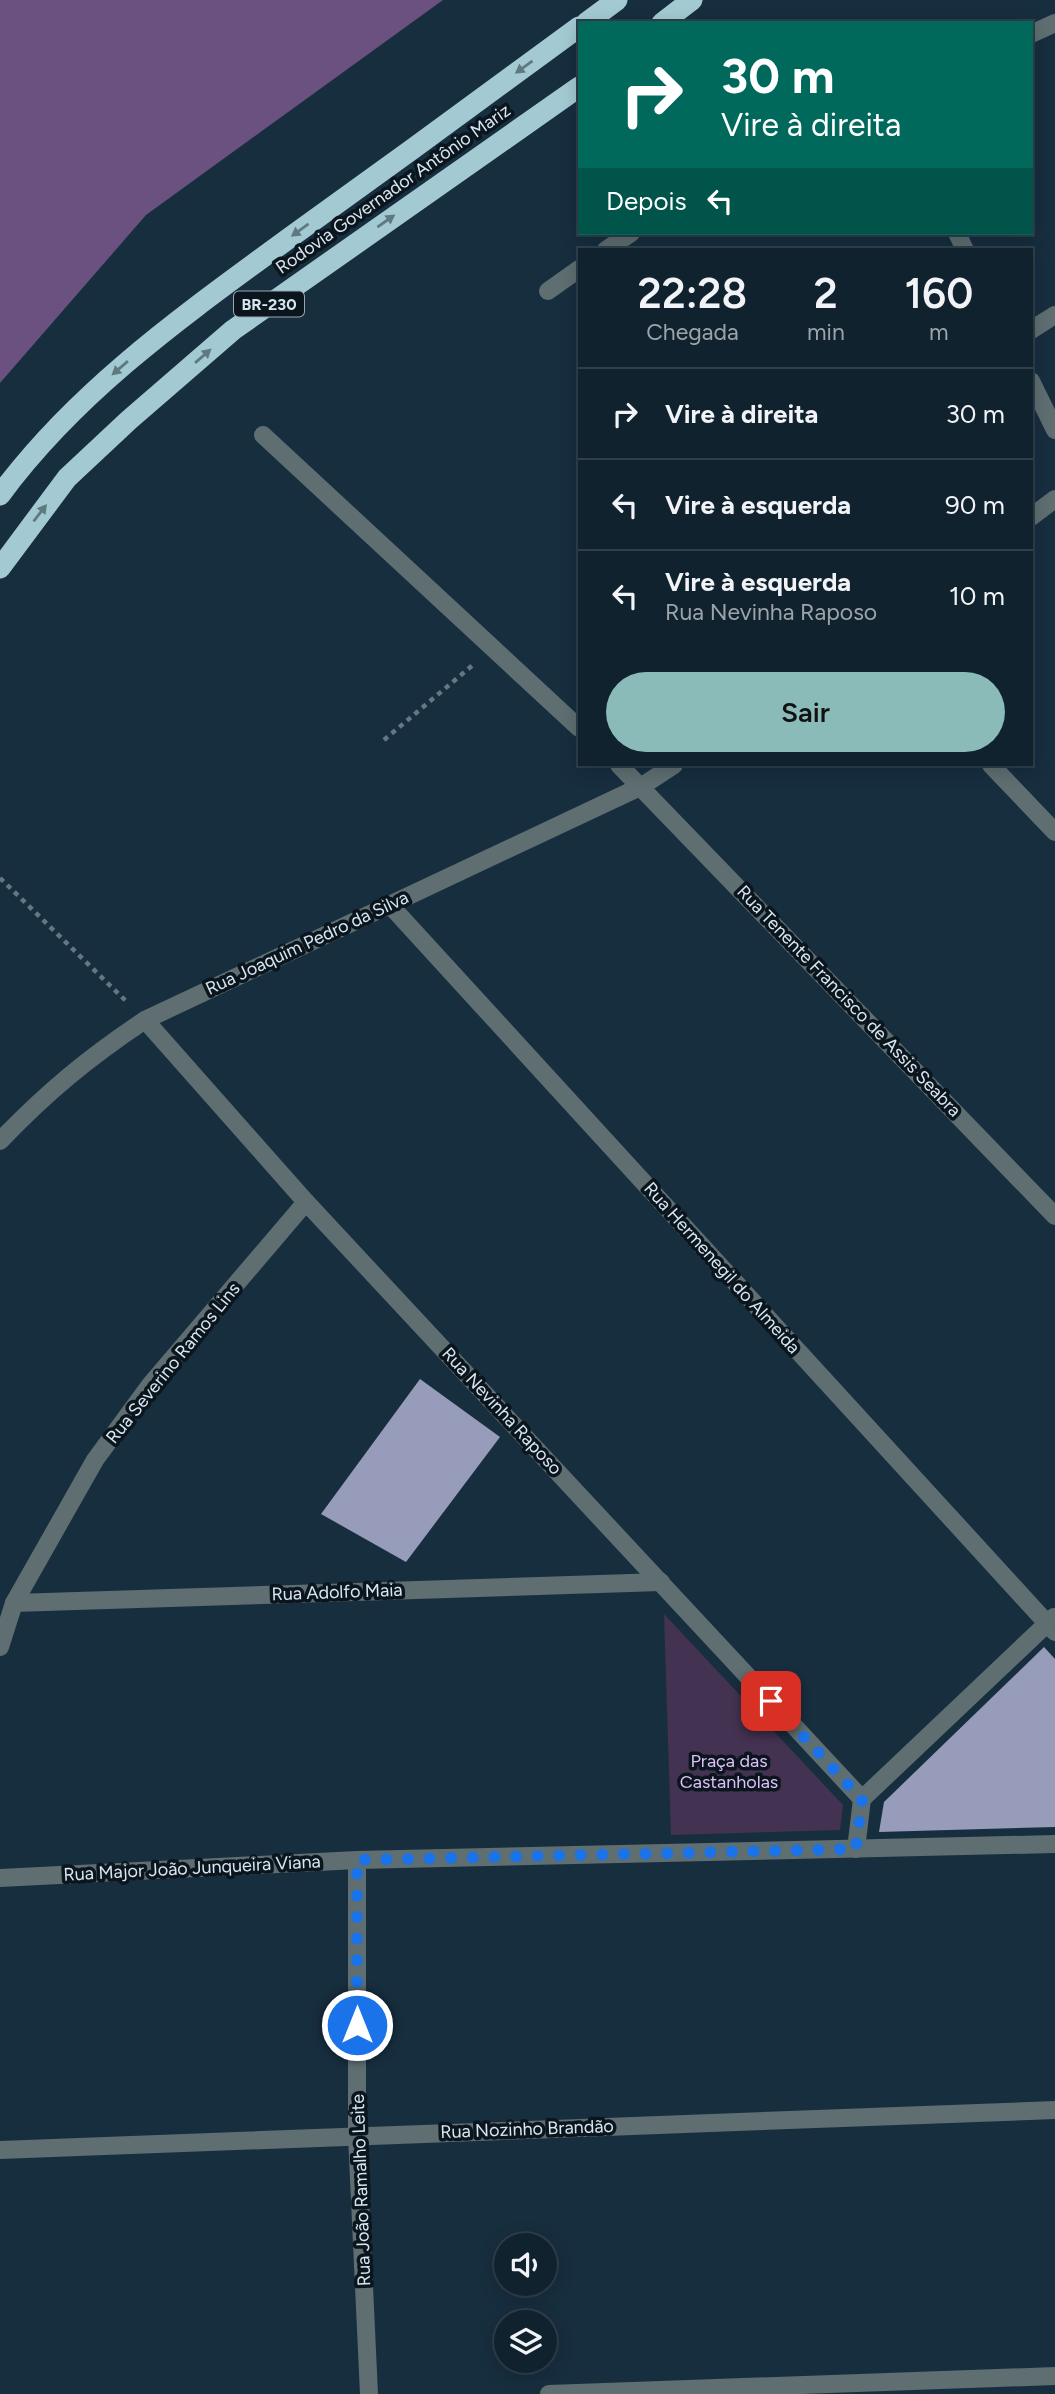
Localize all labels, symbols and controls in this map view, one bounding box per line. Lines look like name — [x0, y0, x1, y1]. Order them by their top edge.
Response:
text: 30 m — [721, 46, 834, 105]
icon: right — [606, 49, 697, 140]
one-way arrow — [515, 60, 533, 74]
street label: Rodovia Governador Antônio Mariz — [271, 99, 515, 279]
text: Vire à direita — [721, 106, 901, 144]
icon: left — [701, 182, 739, 220]
text: Depois — [606, 185, 687, 217]
one-way arrow — [377, 214, 395, 228]
one-way arrow — [291, 223, 310, 237]
text: 22:28 — [638, 268, 747, 319]
text: 2 — [814, 268, 838, 319]
text: 160 — [904, 268, 973, 319]
road number: BR-230 — [234, 292, 304, 316]
text: Chegada — [646, 318, 739, 346]
text: min — [807, 318, 845, 346]
text: m — [929, 318, 949, 346]
one-way arrow — [194, 348, 212, 364]
one-way arrow — [111, 360, 128, 375]
icon: right — [606, 395, 644, 433]
text: Vire à direita — [665, 398, 818, 430]
text: 30 m — [946, 398, 1005, 430]
icon: left — [606, 486, 644, 524]
text: Vire à esquerda — [665, 489, 851, 521]
text: 90 m — [945, 489, 1005, 521]
one-way arrow — [32, 504, 46, 522]
text: Vire à esquerda — [665, 566, 851, 598]
icon: left — [606, 577, 644, 615]
text: 10 m — [949, 580, 1005, 612]
text: Rua Nevinha Raposo — [665, 598, 877, 626]
button: Sair — [606, 672, 1005, 752]
street label: Rua Tenente Francisco de Assis Seabra — [732, 881, 966, 1121]
street label: Rua Joaquim Pedro da Silva — [202, 886, 412, 1000]
street label: Rua Hermenegil do Almeida — [639, 1178, 805, 1358]
street label: Rua Severino Ramos Lins — [101, 1278, 245, 1448]
street label: Rua Nevinha Raposo — [437, 1343, 567, 1479]
street label: Rua Adolfo Maia — [271, 1579, 403, 1605]
pin — [741, 1671, 801, 1731]
icon: arrive — [752, 1682, 790, 1720]
park label: Praça das Castanholas — [680, 1750, 778, 1793]
street label: Rua Major João Junqueira Viana — [63, 1850, 321, 1886]
position arrow — [320, 1988, 394, 2062]
street label: Rua João Ramalho Leite — [347, 2093, 375, 2287]
street label: Rua Nozinho Brandão — [440, 2115, 614, 2143]
map controls — [494, 2233, 557, 2373]
button: sound — [494, 2233, 557, 2296]
button: layers — [494, 2310, 557, 2373]

